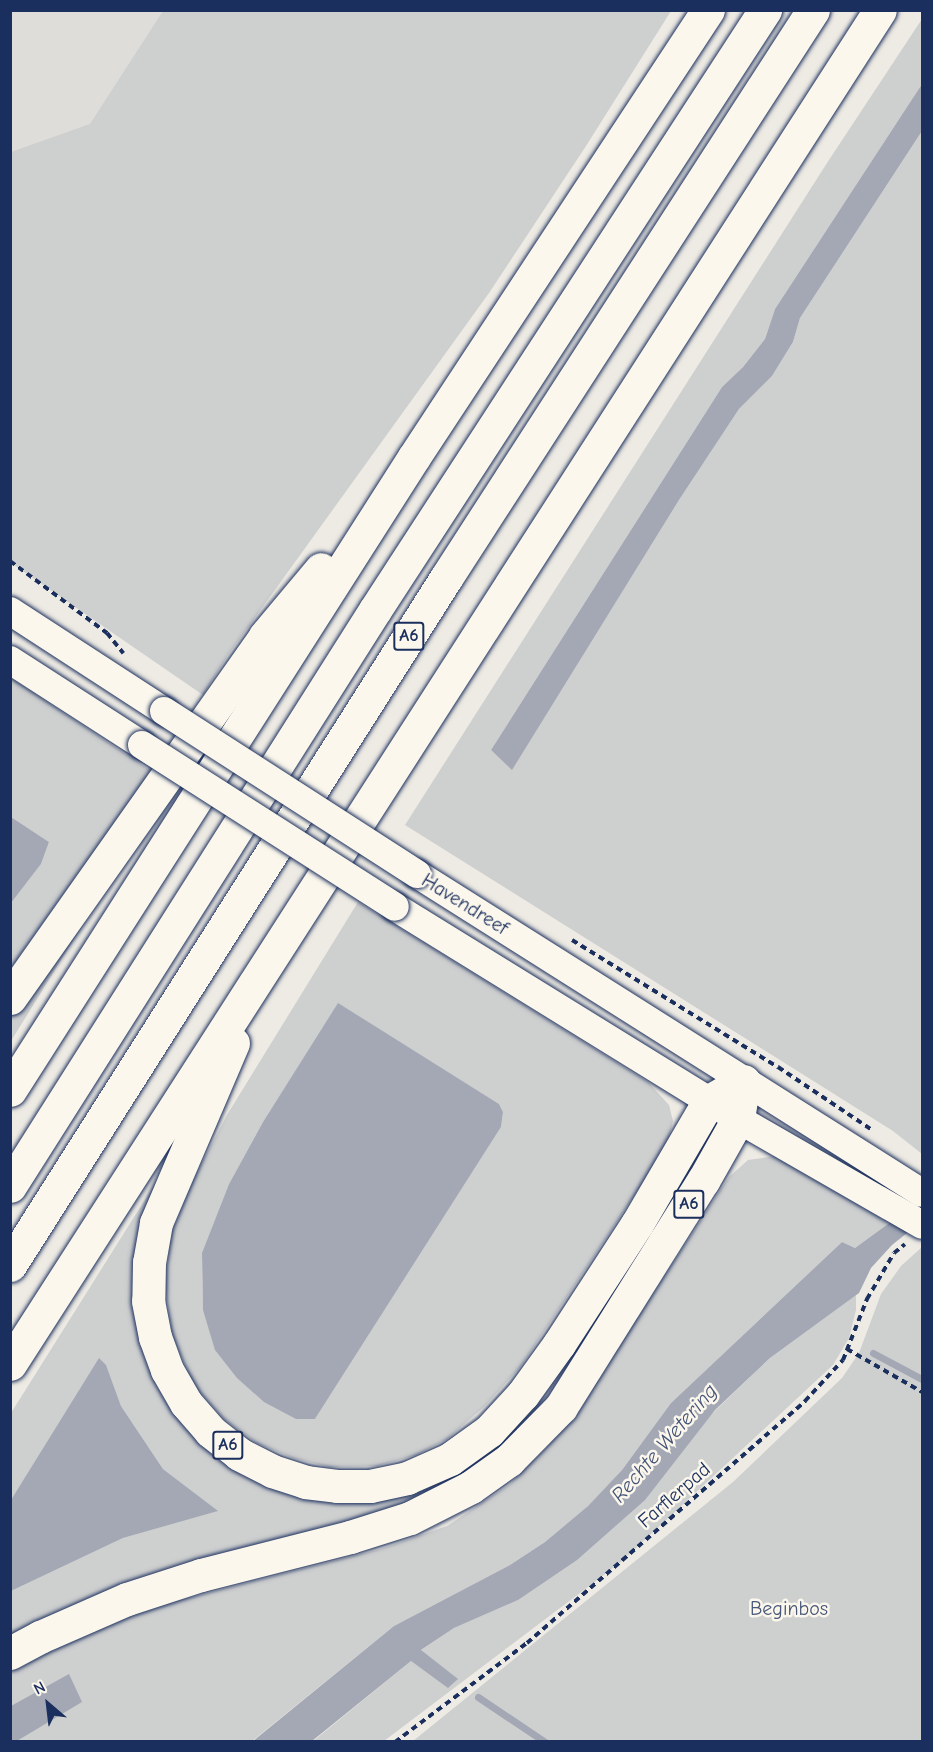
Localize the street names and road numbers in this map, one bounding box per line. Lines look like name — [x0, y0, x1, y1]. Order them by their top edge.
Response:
road number: A6 — [392, 621, 426, 651]
street label: Havendreef — [417, 868, 513, 940]
road number: A6 — [672, 1189, 706, 1219]
road number: A6 — [212, 1430, 244, 1460]
street label: Farflerpad — [633, 1457, 715, 1533]

